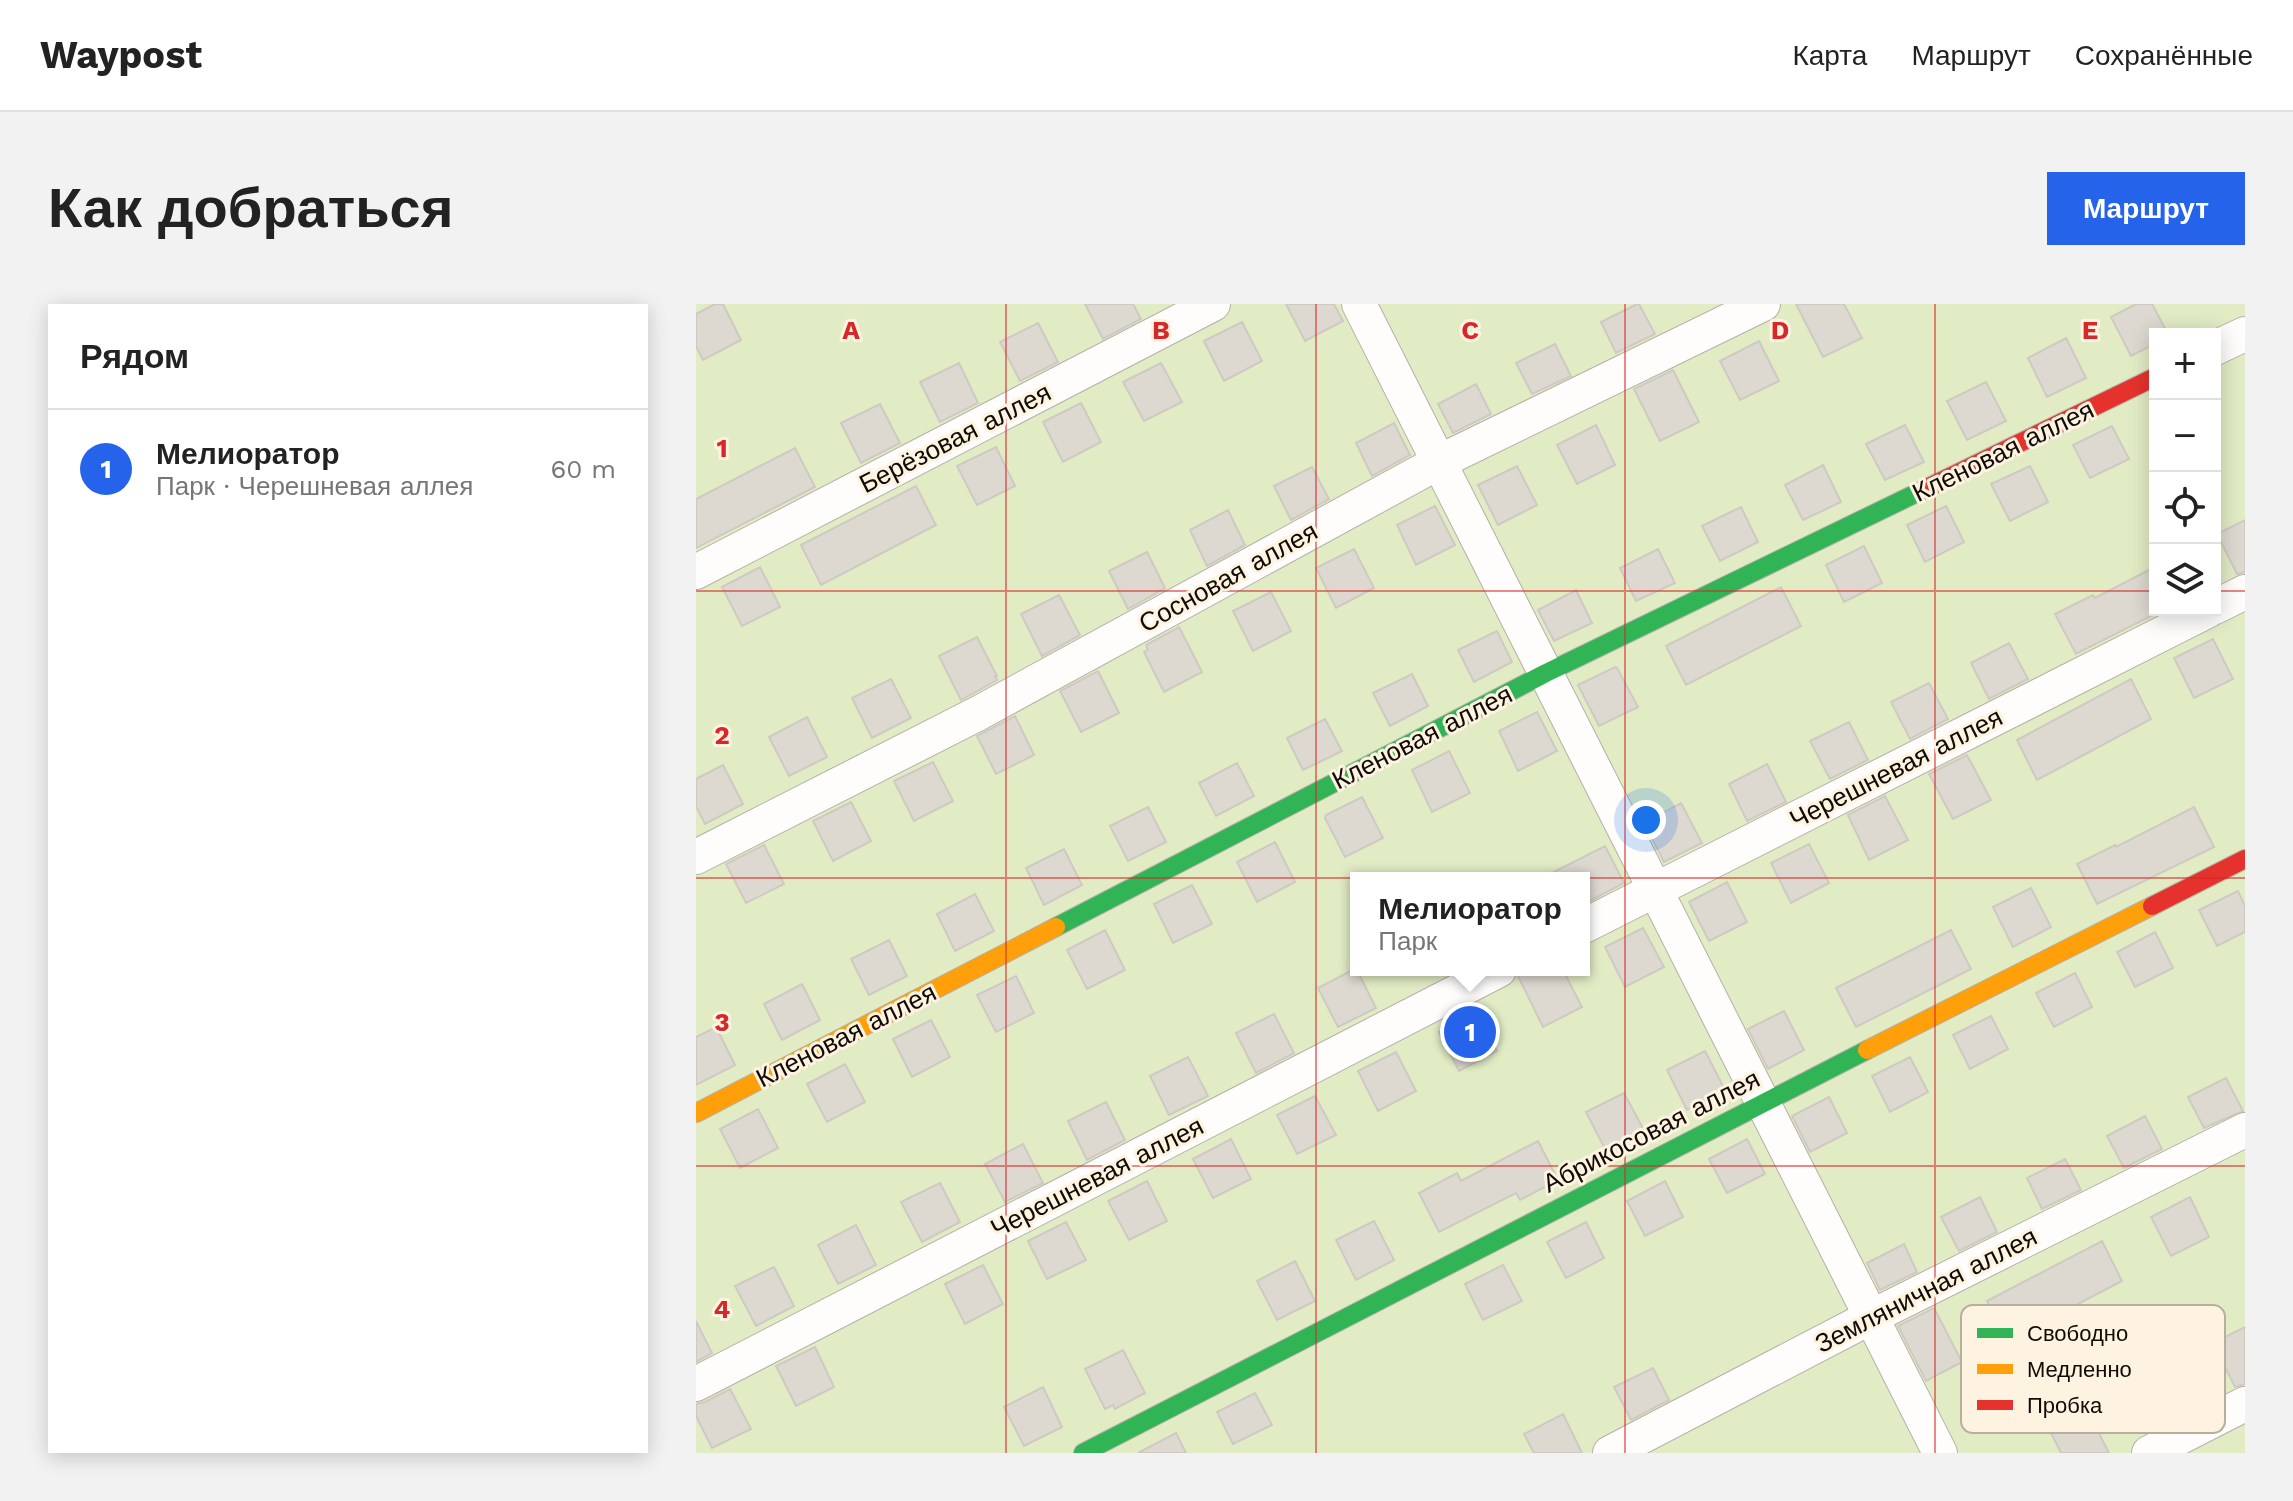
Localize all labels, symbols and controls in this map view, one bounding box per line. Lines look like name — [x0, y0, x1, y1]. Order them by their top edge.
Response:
text: Waypost — [40, 33, 202, 77]
text: Карта — [1792, 39, 1867, 72]
text: Маршрут — [1911, 39, 2031, 72]
text: Сохранённые — [2075, 39, 2253, 72]
button: Маршрут — [2047, 172, 2245, 245]
text: Как добраться — [48, 175, 453, 241]
text: A — [842, 315, 860, 345]
text: B — [1152, 315, 1170, 345]
text: C — [1461, 315, 1479, 345]
text: D — [1771, 315, 1789, 345]
text: E — [2082, 315, 2098, 345]
map controls — [2149, 328, 2221, 616]
button: + — [2149, 328, 2221, 400]
text: Рядом — [80, 336, 189, 376]
street label: Берёзовая аллея — [854, 377, 1056, 499]
street label: Кленовая аллея — [1907, 394, 2099, 508]
button: − — [2149, 400, 2221, 472]
text: 1 — [716, 433, 728, 463]
text: Мелиоратор — [156, 436, 339, 471]
text: 1 — [100, 454, 112, 484]
text: 60 m — [550, 454, 616, 484]
text: Парк · Черешневая аллея — [156, 471, 473, 501]
button: locate — [2149, 472, 2221, 544]
street label: Сосновая аллея — [1134, 516, 1322, 638]
button: layers — [2149, 544, 2221, 616]
street label: Кленовая аллея — [1327, 679, 1517, 795]
street label: Черешневая аллея — [1785, 701, 2007, 835]
text: 2 — [714, 720, 730, 750]
your location — [1626, 800, 1666, 840]
popup — [1350, 872, 1590, 976]
text: Мелиоратор — [1378, 891, 1562, 926]
text: Парк — [1378, 926, 1437, 956]
street label: Кленовая аллея — [751, 977, 941, 1093]
pin: 1 — [1444, 1002, 1496, 1062]
text: 3 — [714, 1007, 730, 1037]
street label: Абрикосовая аллея — [1538, 1063, 1764, 1199]
street label: Черешневая аллея — [986, 1110, 1208, 1244]
street label: Земляничная аллея — [1810, 1221, 2042, 1359]
text: 4 — [714, 1294, 731, 1324]
legend — [1961, 1305, 2225, 1433]
text: Свободно — [2027, 1321, 2128, 1346]
text: Медленно — [2027, 1357, 2132, 1382]
text: Пробка — [2027, 1393, 2103, 1418]

